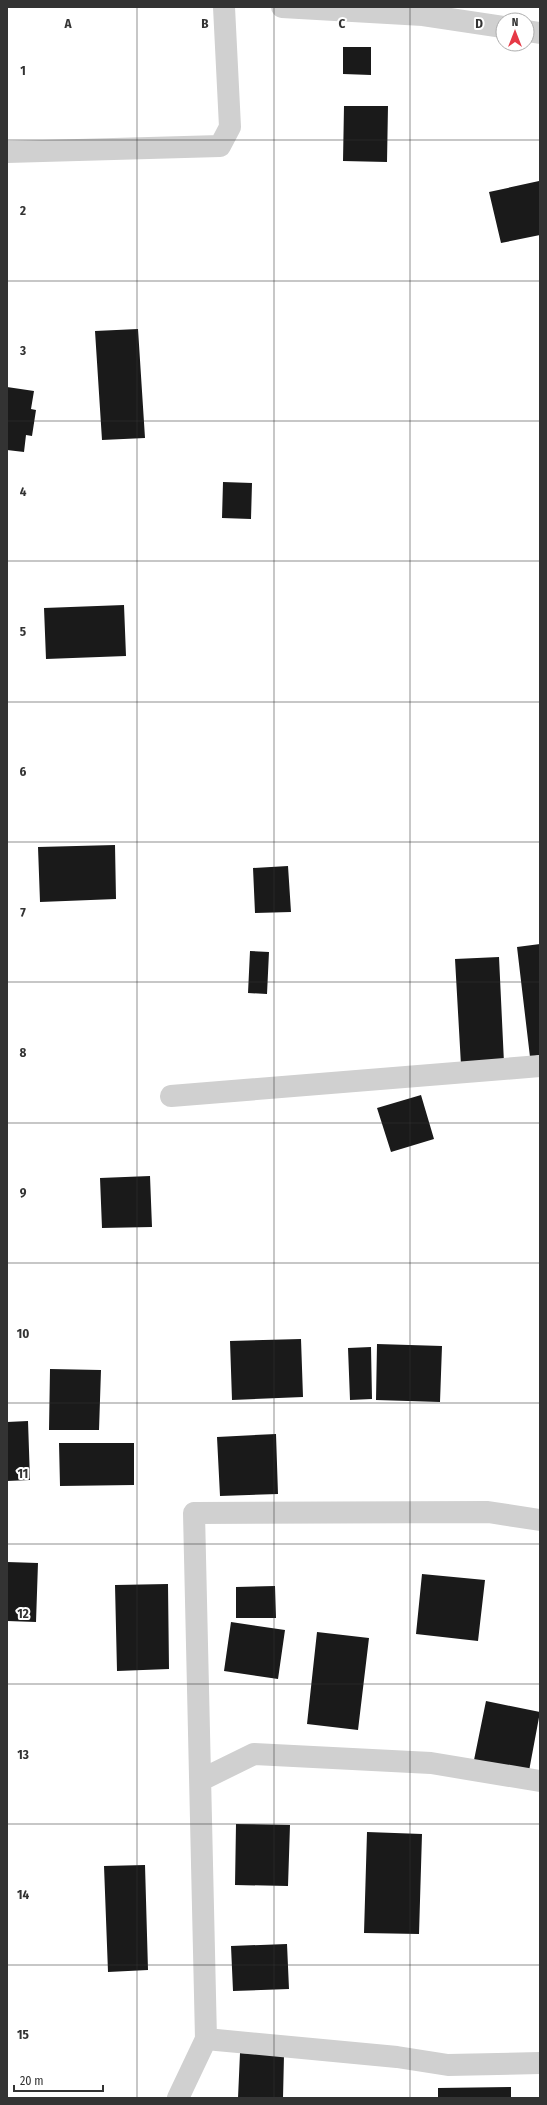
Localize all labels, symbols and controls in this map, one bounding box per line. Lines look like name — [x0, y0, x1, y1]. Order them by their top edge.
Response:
north arrow — [495, 12, 535, 52]
text: A — [63, 16, 72, 31]
text: B — [201, 16, 209, 31]
text: C — [339, 16, 346, 31]
text: D — [475, 16, 483, 31]
text: N — [512, 16, 518, 29]
text: 1 — [20, 63, 26, 78]
text: 2 — [19, 203, 26, 218]
text: 3 — [19, 343, 26, 358]
text: 4 — [20, 484, 27, 499]
text: 5 — [20, 624, 26, 639]
text: 6 — [20, 764, 27, 779]
text: 7 — [20, 905, 26, 920]
text: 8 — [20, 1045, 27, 1060]
text: 9 — [20, 1185, 27, 1200]
text: 10 — [17, 1326, 29, 1341]
text: 11 — [18, 1466, 28, 1481]
text: 12 — [17, 1606, 29, 1621]
text: 13 — [17, 1747, 29, 1762]
text: 14 — [17, 1887, 29, 1902]
text: 15 — [17, 2027, 29, 2042]
scale bar — [14, 2067, 103, 2093]
text: 20 m — [20, 2074, 44, 2088]

